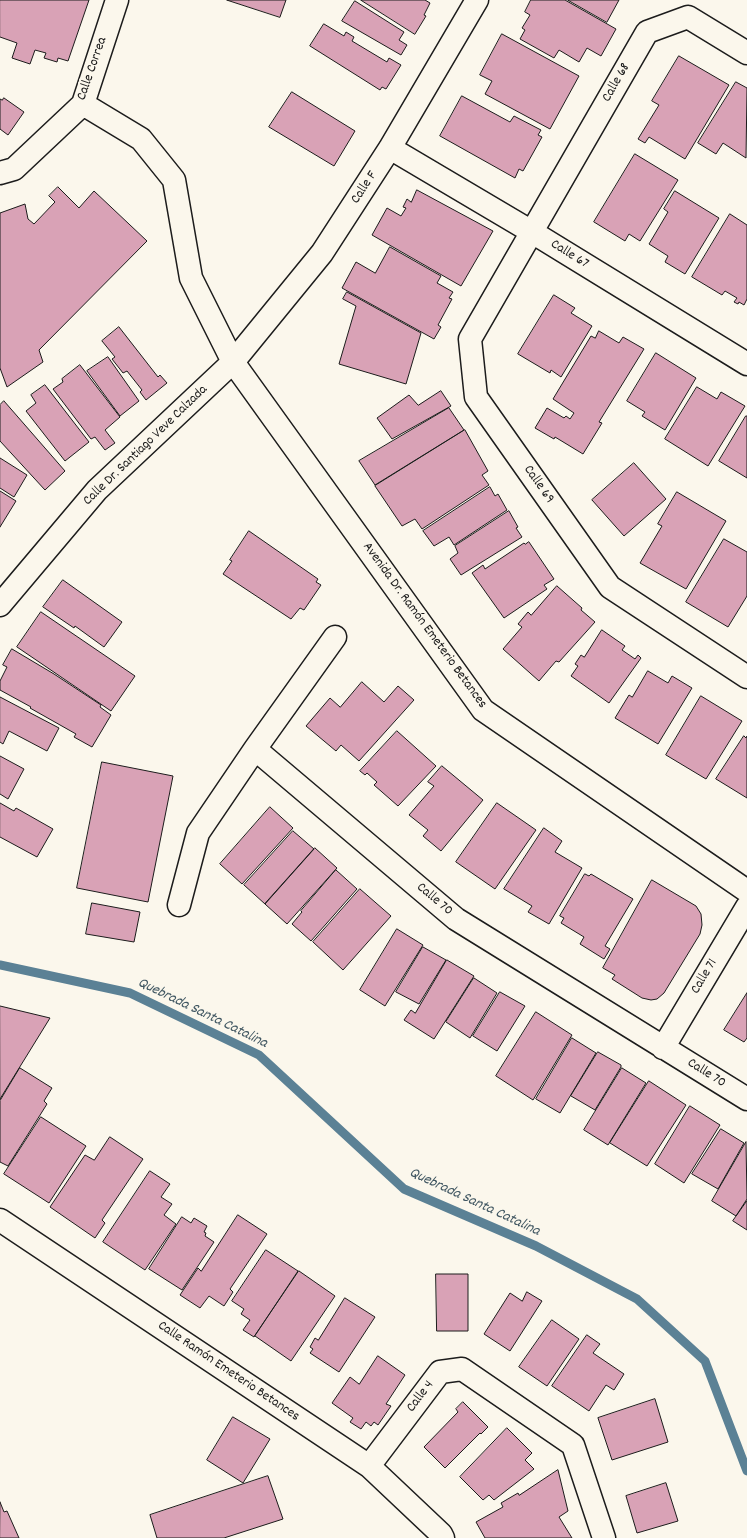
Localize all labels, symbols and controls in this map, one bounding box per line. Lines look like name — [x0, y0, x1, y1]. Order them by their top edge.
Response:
street label: Calle Correa — [74, 35, 112, 103]
street label: Calle 68 — [599, 61, 635, 105]
street label: Calle F — [348, 168, 382, 208]
street label: Calle 67 — [547, 237, 591, 273]
street label: Calle Dr. Santiago Veve Calzada — [80, 382, 212, 510]
street label: Calle 69 — [519, 463, 557, 507]
street label: Avenida Dr. Ramón Emeterio Betances — [358, 540, 490, 712]
street label: Calle 70 — [412, 880, 456, 920]
street label: Calle 71 — [688, 956, 722, 998]
water label: Quebrada Santa Catalina — [134, 975, 270, 1053]
street label: Calle 70 — [684, 1056, 728, 1092]
water label: Quebrada Santa Catalina — [406, 1165, 542, 1241]
street label: Calle Ramón Emeterio Betances — [154, 1318, 302, 1426]
street label: Calle 4 — [404, 1378, 438, 1416]

